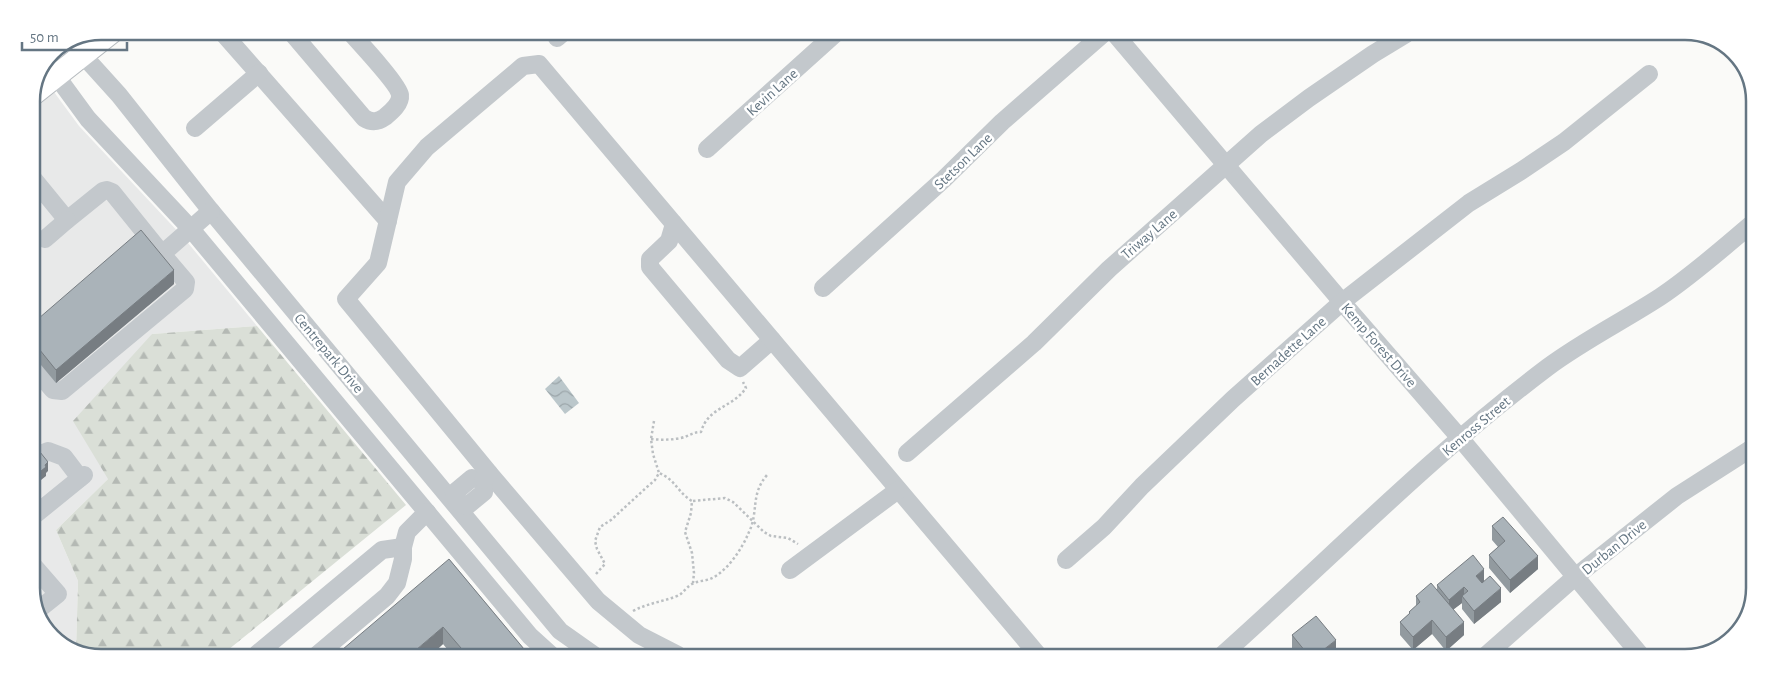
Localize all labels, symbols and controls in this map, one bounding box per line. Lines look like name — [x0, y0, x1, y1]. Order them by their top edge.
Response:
scale bar — [22, 20, 128, 52]
text: 50 m — [30, 30, 59, 45]
street label: Kevin Lane — [744, 66, 801, 119]
street label: Stetson Lane — [932, 130, 995, 192]
street label: Triway Lane — [1119, 206, 1180, 262]
street label: Kemp Forest Drive — [1338, 300, 1419, 390]
street label: Centrepark Drive — [291, 311, 366, 396]
street label: Bernadette Lane — [1248, 314, 1329, 389]
street label: Kenross Street — [1440, 394, 1513, 459]
street label: Durban Drive — [1579, 517, 1649, 578]

